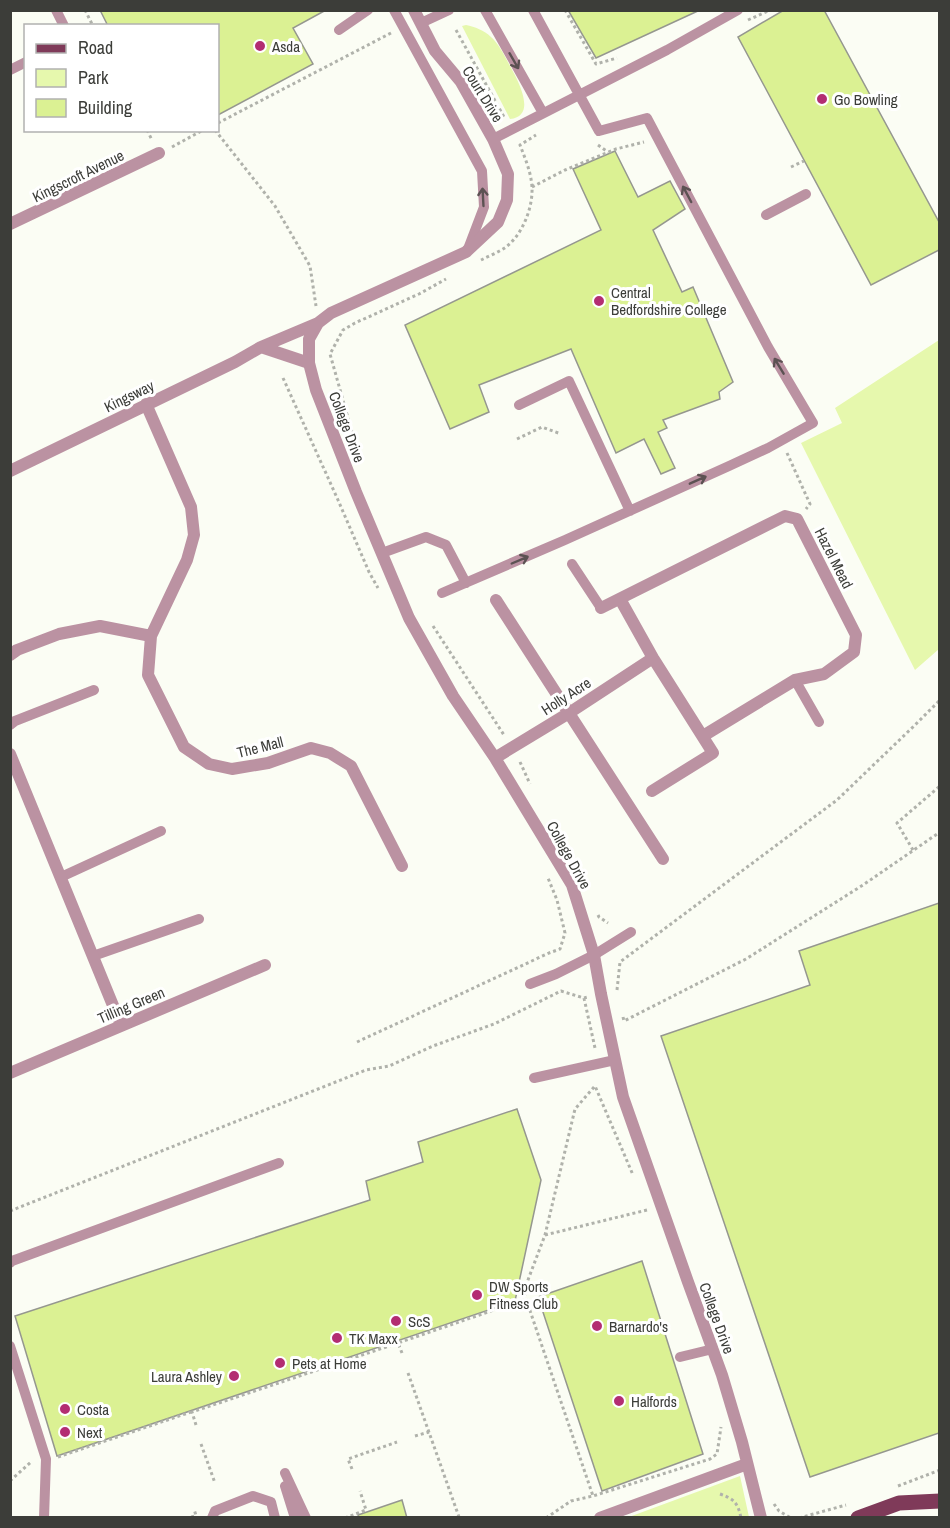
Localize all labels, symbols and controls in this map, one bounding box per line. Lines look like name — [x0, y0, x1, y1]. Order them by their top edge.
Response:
legend — [24, 24, 219, 132]
text: Road — [78, 35, 113, 60]
place label: Asda — [271, 36, 300, 57]
marker: Asda — [253, 39, 267, 53]
one-way arrow — [508, 52, 520, 69]
street label: Court Drive — [457, 62, 509, 126]
text: Park — [78, 65, 109, 90]
place label: Go Bowling — [834, 89, 898, 110]
marker: Go Bowling — [815, 92, 829, 106]
text: Building — [78, 95, 133, 120]
street label: Kingscroft Avenue — [29, 145, 128, 207]
one-way arrow — [681, 185, 692, 203]
one-way arrow — [478, 188, 489, 208]
place label: Central Bedfordshire College — [611, 282, 727, 320]
marker: Central Bedfordshire College — [592, 294, 606, 308]
one-way arrow — [772, 358, 784, 375]
street label: Kingsway — [100, 375, 158, 417]
street label: College Drive — [324, 388, 370, 466]
one-way arrow — [688, 474, 706, 485]
street label: Hazel Mead — [810, 524, 858, 592]
one-way arrow — [510, 554, 528, 565]
street label: Holly Acre — [537, 672, 595, 720]
street label: The Mall — [235, 731, 285, 763]
street label: College Drive — [542, 817, 596, 893]
street label: Tilling Green — [94, 981, 168, 1029]
place label: DW Sports Fitness Club — [489, 1276, 558, 1314]
street label: College Drive — [694, 1279, 740, 1357]
marker: DW Sports Fitness Club — [470, 1288, 484, 1302]
place label: ScS — [408, 1311, 431, 1332]
marker: ScS — [389, 1314, 403, 1328]
place label: Barnardo's — [609, 1316, 668, 1337]
marker: Barnardo's — [590, 1319, 604, 1333]
place label: TK Maxx — [349, 1328, 398, 1349]
marker: TK Maxx — [330, 1331, 344, 1345]
place label: Pets at Home — [292, 1353, 367, 1374]
marker: Pets at Home — [273, 1356, 287, 1370]
place label: Laura Ashley — [151, 1366, 223, 1387]
marker: Laura Ashley — [227, 1369, 241, 1383]
place label: Halfords — [631, 1391, 677, 1412]
marker: Halfords — [612, 1394, 626, 1408]
place label: Costa — [77, 1399, 109, 1420]
marker: Costa — [58, 1402, 72, 1416]
place label: Next — [77, 1422, 103, 1443]
marker: Next — [58, 1425, 72, 1439]

